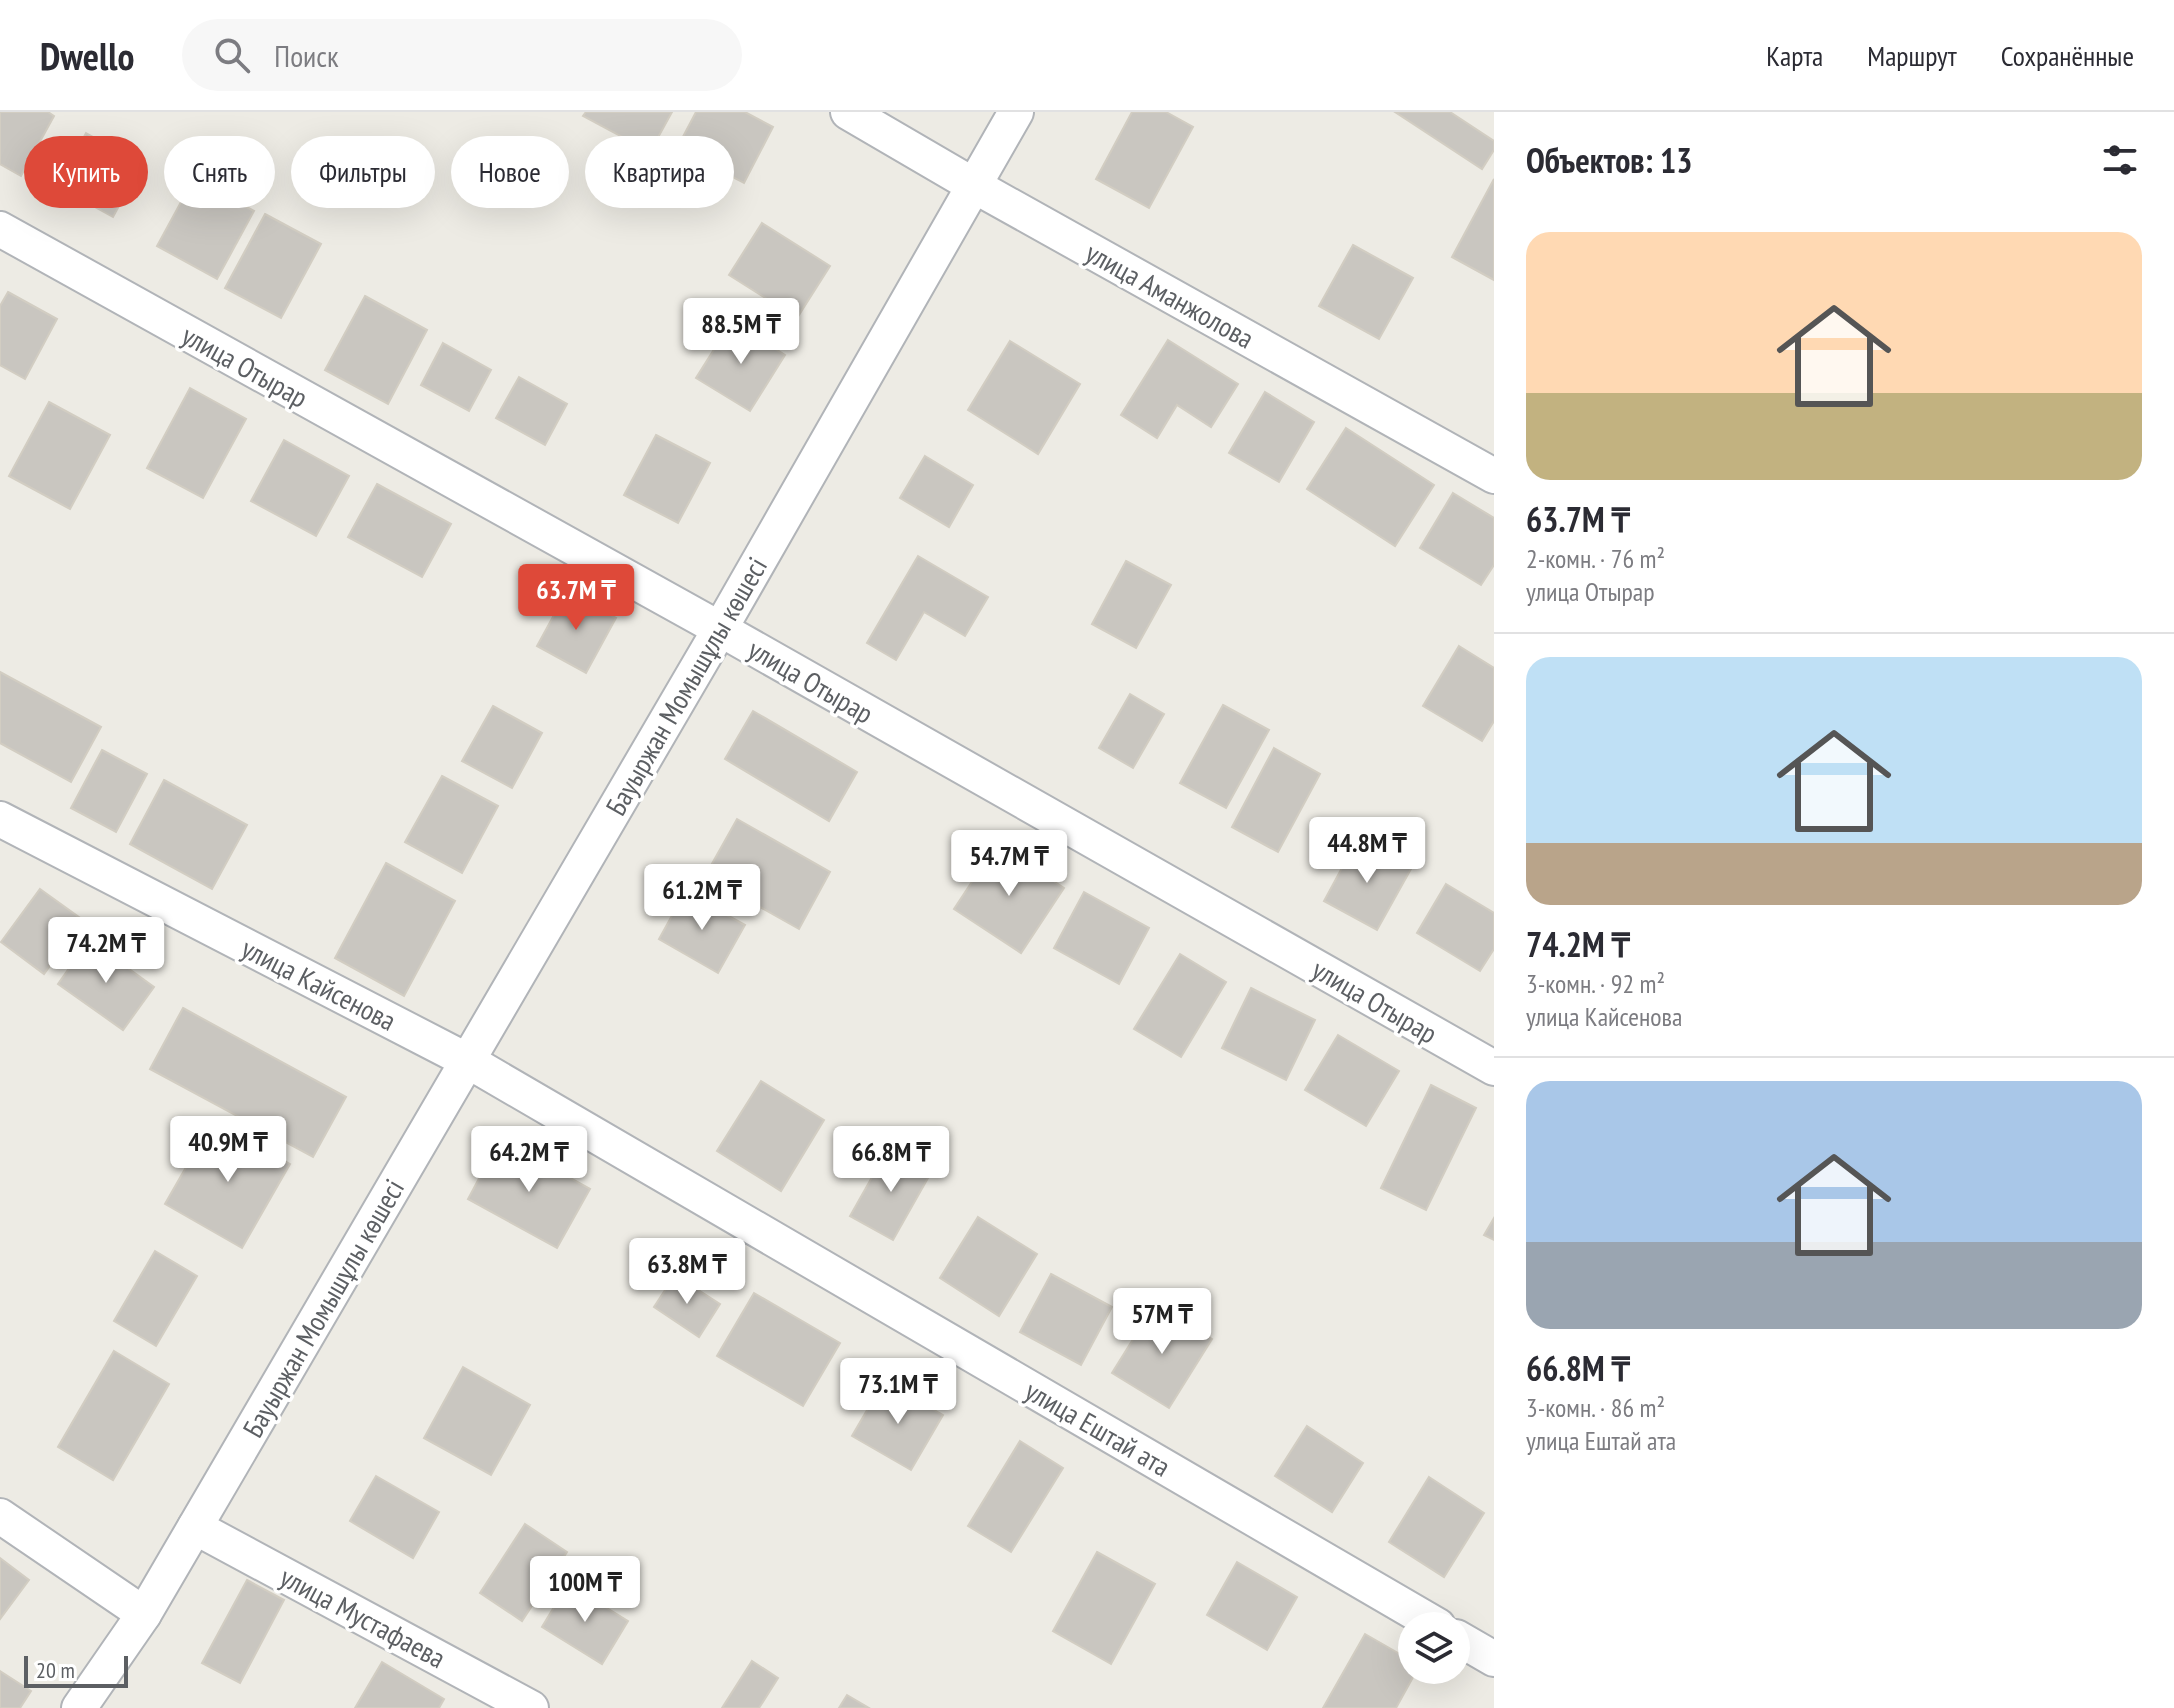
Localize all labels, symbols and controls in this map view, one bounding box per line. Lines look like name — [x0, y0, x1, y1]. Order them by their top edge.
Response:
search box — [182, 19, 742, 91]
text: Dwello — [40, 31, 134, 80]
icon: search — [210, 33, 254, 77]
text: Поиск — [274, 36, 339, 75]
text: Карта — [1766, 37, 1823, 74]
text: Маршрут — [1867, 37, 1957, 74]
text: Сохранённые — [2001, 37, 2134, 74]
chip: Купить — [24, 136, 148, 208]
chip: Снять — [164, 136, 275, 208]
chip: Фильтры — [291, 136, 435, 208]
chip: Новое — [451, 136, 569, 208]
chip: Квартира — [585, 136, 734, 208]
text: Объектов: 13 — [1526, 138, 1693, 182]
icon: filters — [2098, 138, 2142, 182]
street label: улица Аманжолова — [1079, 234, 1261, 356]
icon: home — [1762, 284, 1906, 428]
pin: 88.5M ₸ — [667, 298, 815, 366]
text: 88.5M ₸ — [701, 307, 781, 340]
street label: улица Отырар — [176, 316, 314, 416]
text: 63.7M ₸ — [1526, 497, 1630, 541]
text: 2-комн. · 76 m² — [1526, 542, 1665, 575]
street label: Бауыржан Момышұлы көшесі — [597, 550, 775, 822]
pin: 63.7M ₸ — [502, 564, 650, 632]
text: 63.7M ₸ — [536, 573, 616, 606]
text: улица Отырар — [1526, 575, 1654, 608]
street label: улица Отырар — [742, 630, 880, 732]
icon: home — [1762, 709, 1906, 853]
pin: 44.8M ₸ — [1293, 817, 1441, 885]
text: 44.8M ₸ — [1327, 826, 1407, 859]
pin: 54.7M ₸ — [935, 830, 1083, 898]
text: 54.7M ₸ — [969, 839, 1049, 872]
pin: 61.2M ₸ — [628, 864, 776, 932]
text: 61.2M ₸ — [662, 873, 742, 906]
pin: 74.2M ₸ — [32, 917, 180, 985]
text: 74.2M ₸ — [1526, 922, 1630, 966]
text: 74.2M ₸ — [66, 926, 146, 959]
street label: улица Кайсенова — [236, 929, 402, 1039]
street label: улица Отырар — [1306, 950, 1444, 1052]
text: 3-комн. · 92 m² — [1526, 967, 1665, 1000]
text: улица Кайсенова — [1526, 1000, 1682, 1033]
pin: 40.9M ₸ — [154, 1116, 302, 1184]
text: 40.9M ₸ — [188, 1125, 268, 1158]
pin: 64.2M ₸ — [455, 1126, 603, 1194]
pin: 66.8M ₸ — [817, 1126, 965, 1194]
icon: home — [1762, 1133, 1906, 1277]
text: 64.2M ₸ — [489, 1135, 569, 1168]
text: 66.8M ₸ — [851, 1135, 931, 1168]
street label: Бауыржан Момышұлы көшесі — [234, 1172, 412, 1444]
pin: 63.8M ₸ — [613, 1238, 761, 1306]
text: 63.8M ₸ — [647, 1247, 727, 1280]
pin: 57M ₸ — [1106, 1288, 1218, 1356]
text: 57M ₸ — [1131, 1297, 1193, 1330]
text: 66.8M ₸ — [1526, 1346, 1630, 1390]
pin: 73.1M ₸ — [824, 1358, 972, 1426]
text: 73.1M ₸ — [858, 1367, 938, 1400]
street label: улица Ештай ата — [1019, 1372, 1177, 1484]
text: 3-комн. · 86 m² — [1526, 1391, 1665, 1424]
text: улица Ештай ата — [1526, 1424, 1676, 1457]
pin: 100M ₸ — [520, 1556, 650, 1624]
street label: улица Мустафаева — [274, 1558, 452, 1676]
text: 100M ₸ — [548, 1565, 622, 1598]
map controls — [1398, 1612, 1470, 1684]
button: layers — [1398, 1612, 1470, 1684]
scale bar — [24, 1652, 128, 1688]
text: 20 m — [36, 1656, 75, 1684]

